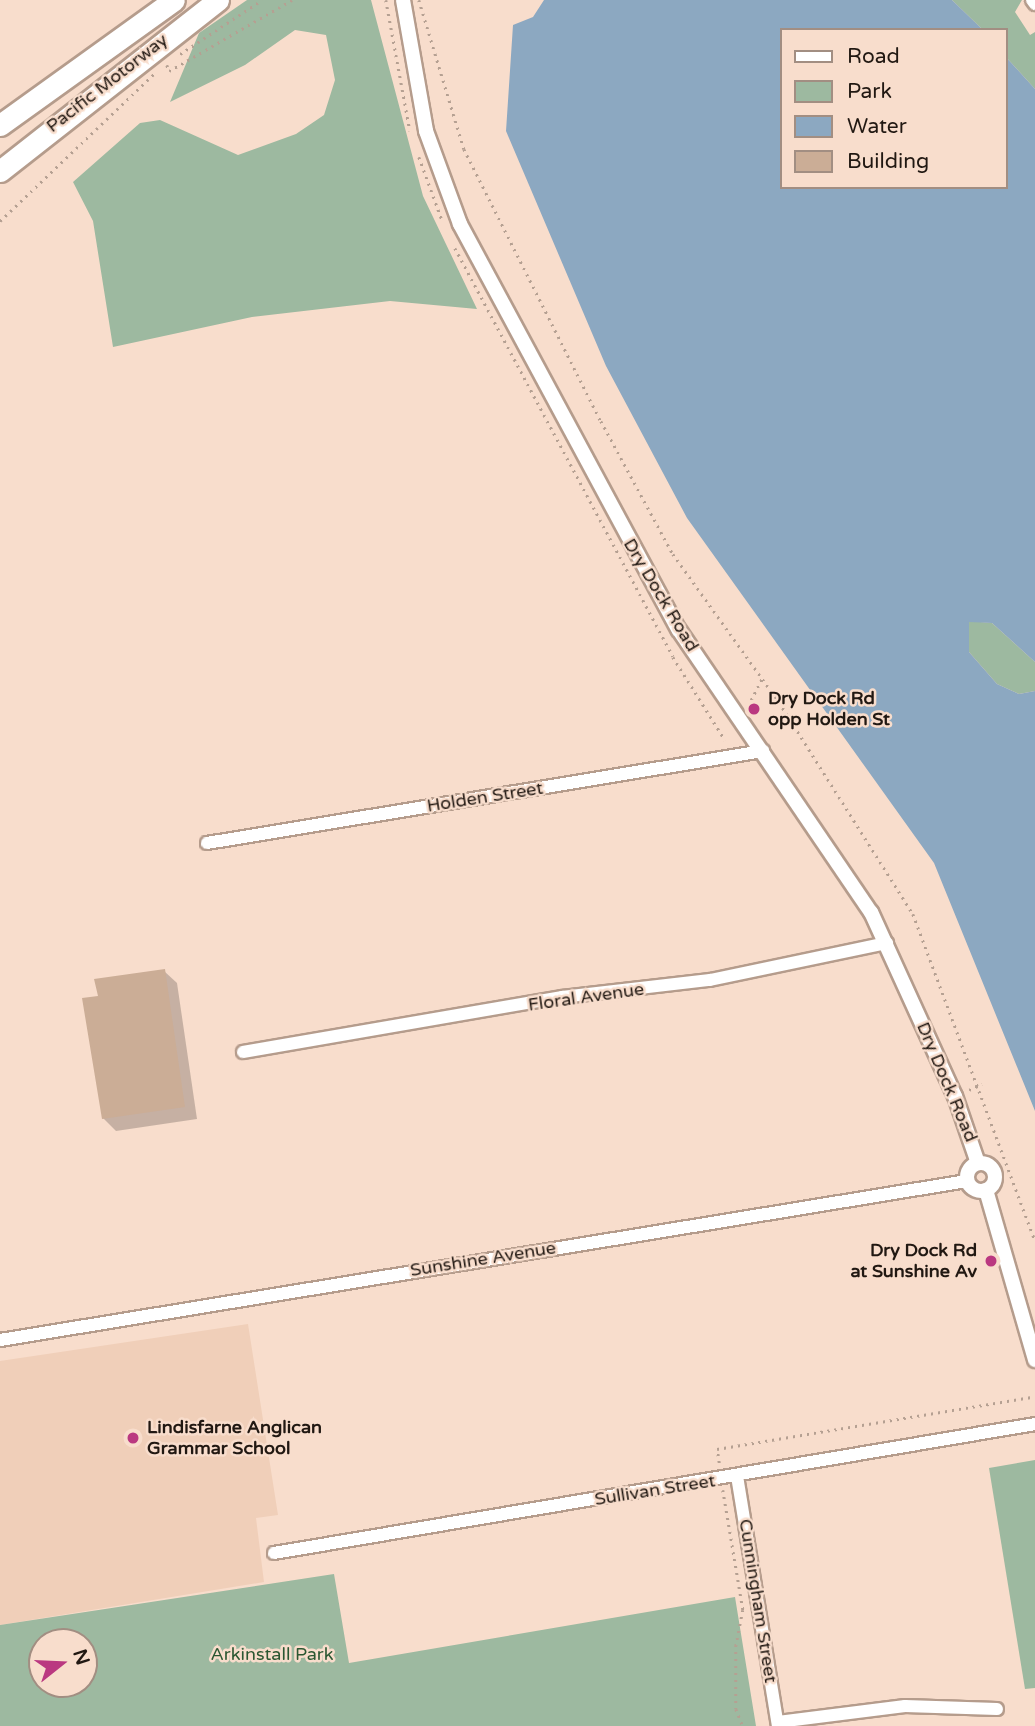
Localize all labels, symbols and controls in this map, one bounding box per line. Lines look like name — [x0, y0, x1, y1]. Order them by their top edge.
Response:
legend — [780, 28, 1007, 189]
street label: Pacific Motorway — [42, 29, 172, 137]
text: Road — [847, 44, 900, 69]
text: Park — [847, 79, 892, 104]
text: Water — [847, 114, 907, 139]
text: Building — [847, 149, 929, 174]
street label: Dry Dock Road — [619, 535, 703, 655]
place label: Dry Dock Rd opp Holden St — [768, 688, 890, 730]
marker: Dry Dock Rd opp Holden St — [746, 701, 762, 717]
street label: Holden Street — [425, 777, 545, 817]
street label: Floral Avenue — [527, 978, 645, 1016]
street label: Dry Dock Road — [912, 1019, 982, 1145]
street label: Sunshine Avenue — [409, 1237, 557, 1281]
place label: Dry Dock Rd at Sunshine Av — [850, 1240, 977, 1282]
marker: Dry Dock Rd at Sunshine Av — [983, 1253, 999, 1269]
place label: Lindisfarne Anglican Grammar School — [147, 1417, 322, 1460]
marker: Lindisfarne Anglican Grammar School — [125, 1430, 141, 1446]
street label: Sullivan Street — [593, 1470, 717, 1510]
street label: Cunningham Street — [734, 1517, 782, 1685]
north arrow — [28, 1628, 98, 1698]
park label: Arkinstall Park — [210, 1643, 334, 1665]
text: N — [68, 1646, 94, 1668]

